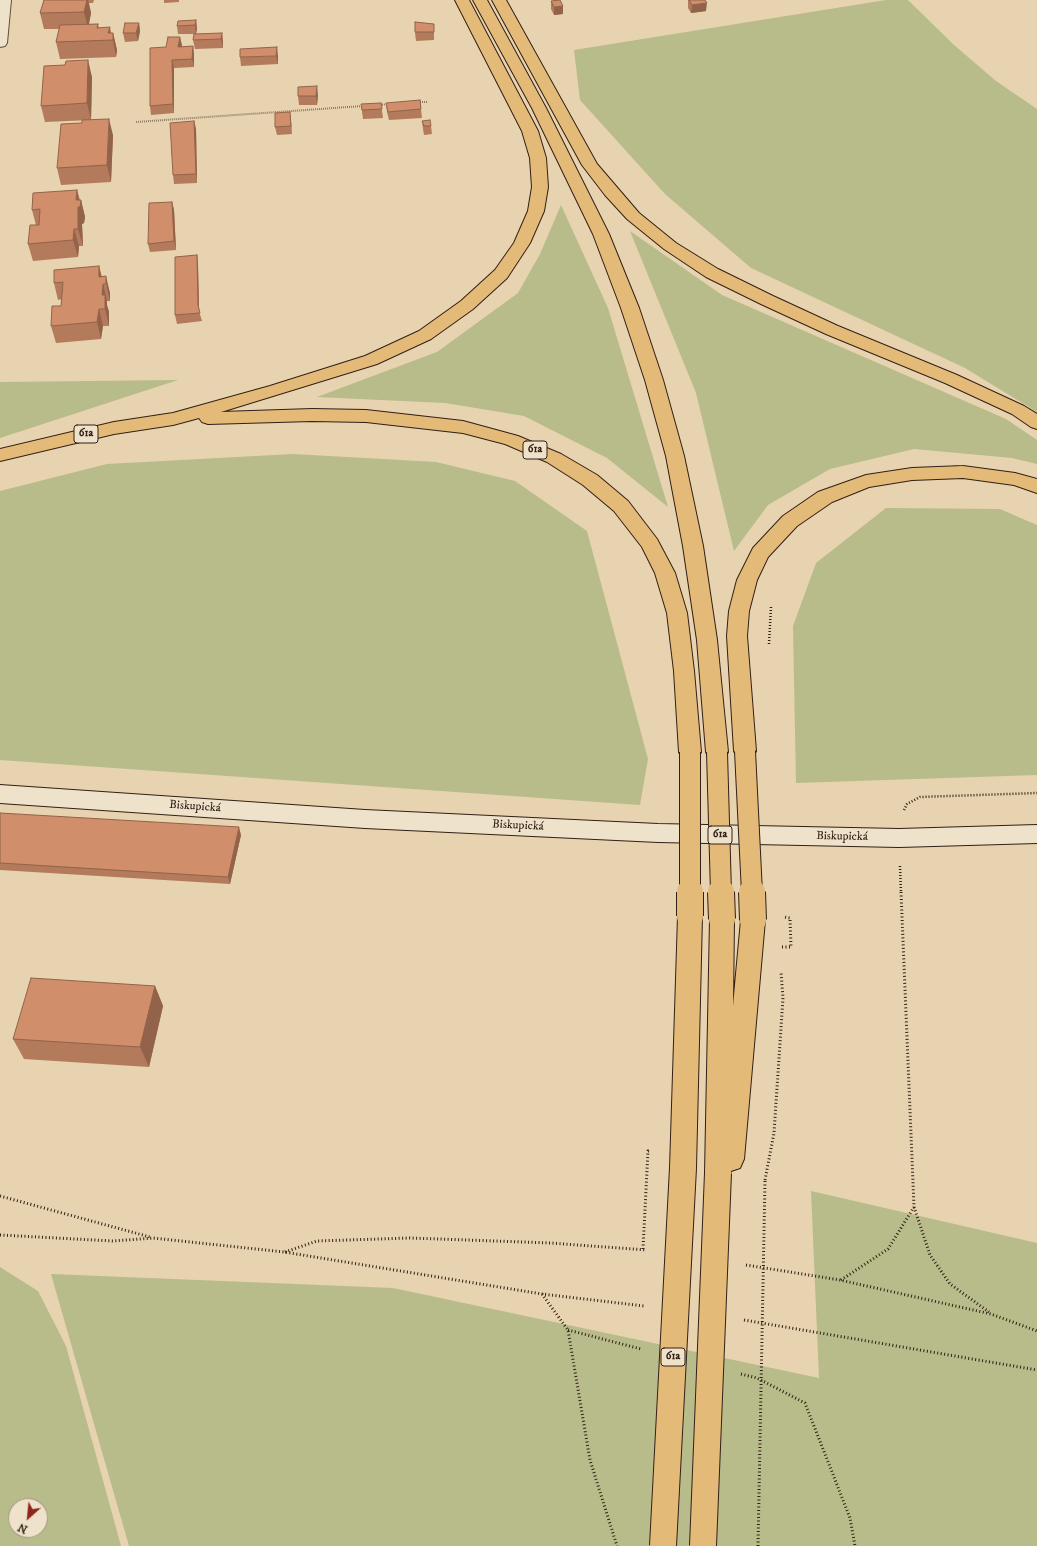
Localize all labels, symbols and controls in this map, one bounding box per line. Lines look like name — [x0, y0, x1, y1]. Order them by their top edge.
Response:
road number: 61a — [74, 425, 98, 443]
road number: 61a — [523, 441, 547, 459]
street label: Biskupická — [169, 798, 221, 816]
street label: Biskupická — [492, 817, 544, 835]
road number: 61a — [708, 826, 732, 844]
street label: Biskupická — [816, 829, 868, 845]
road number: 61a — [661, 1348, 685, 1366]
north arrow — [8, 1498, 48, 1538]
text: N — [16, 1520, 30, 1536]

